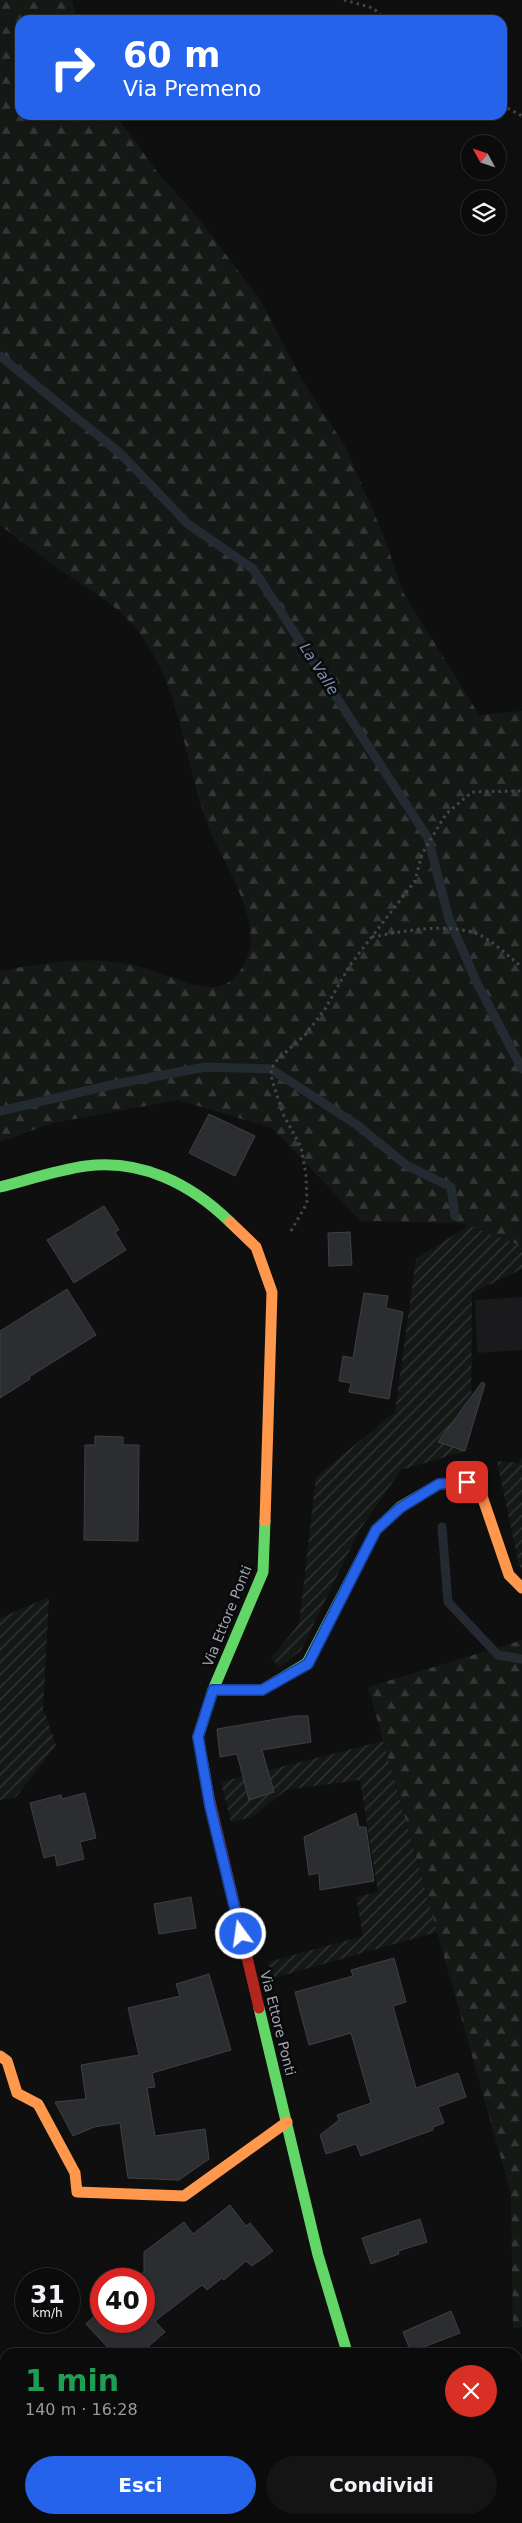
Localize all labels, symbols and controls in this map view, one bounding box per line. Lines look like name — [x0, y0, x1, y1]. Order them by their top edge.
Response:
icon: right — [40, 35, 105, 100]
text: 60 m — [123, 35, 220, 75]
text: Via Premeno — [123, 76, 262, 101]
north arrow — [461, 135, 506, 180]
map controls — [461, 135, 506, 235]
button: layers — [461, 190, 506, 235]
water label: La Valle — [296, 640, 342, 698]
pin — [446, 1461, 488, 1503]
icon: arrive — [453, 1468, 481, 1496]
street label: Via Ettore Ponti — [199, 1563, 255, 1669]
position arrow — [214, 1907, 266, 1959]
street label: Via Ettore Ponti — [257, 1969, 299, 2077]
speed limit sign: 40 — [90, 2268, 155, 2333]
text: 31 — [30, 2280, 65, 2309]
text: km/h — [32, 2306, 63, 2320]
text: 1 min — [25, 2363, 119, 2398]
button: close — [445, 2365, 497, 2417]
text: 140 m · 16:28 — [25, 2400, 138, 2419]
button: Esci — [25, 2456, 256, 2514]
button: Condividi — [266, 2456, 497, 2514]

